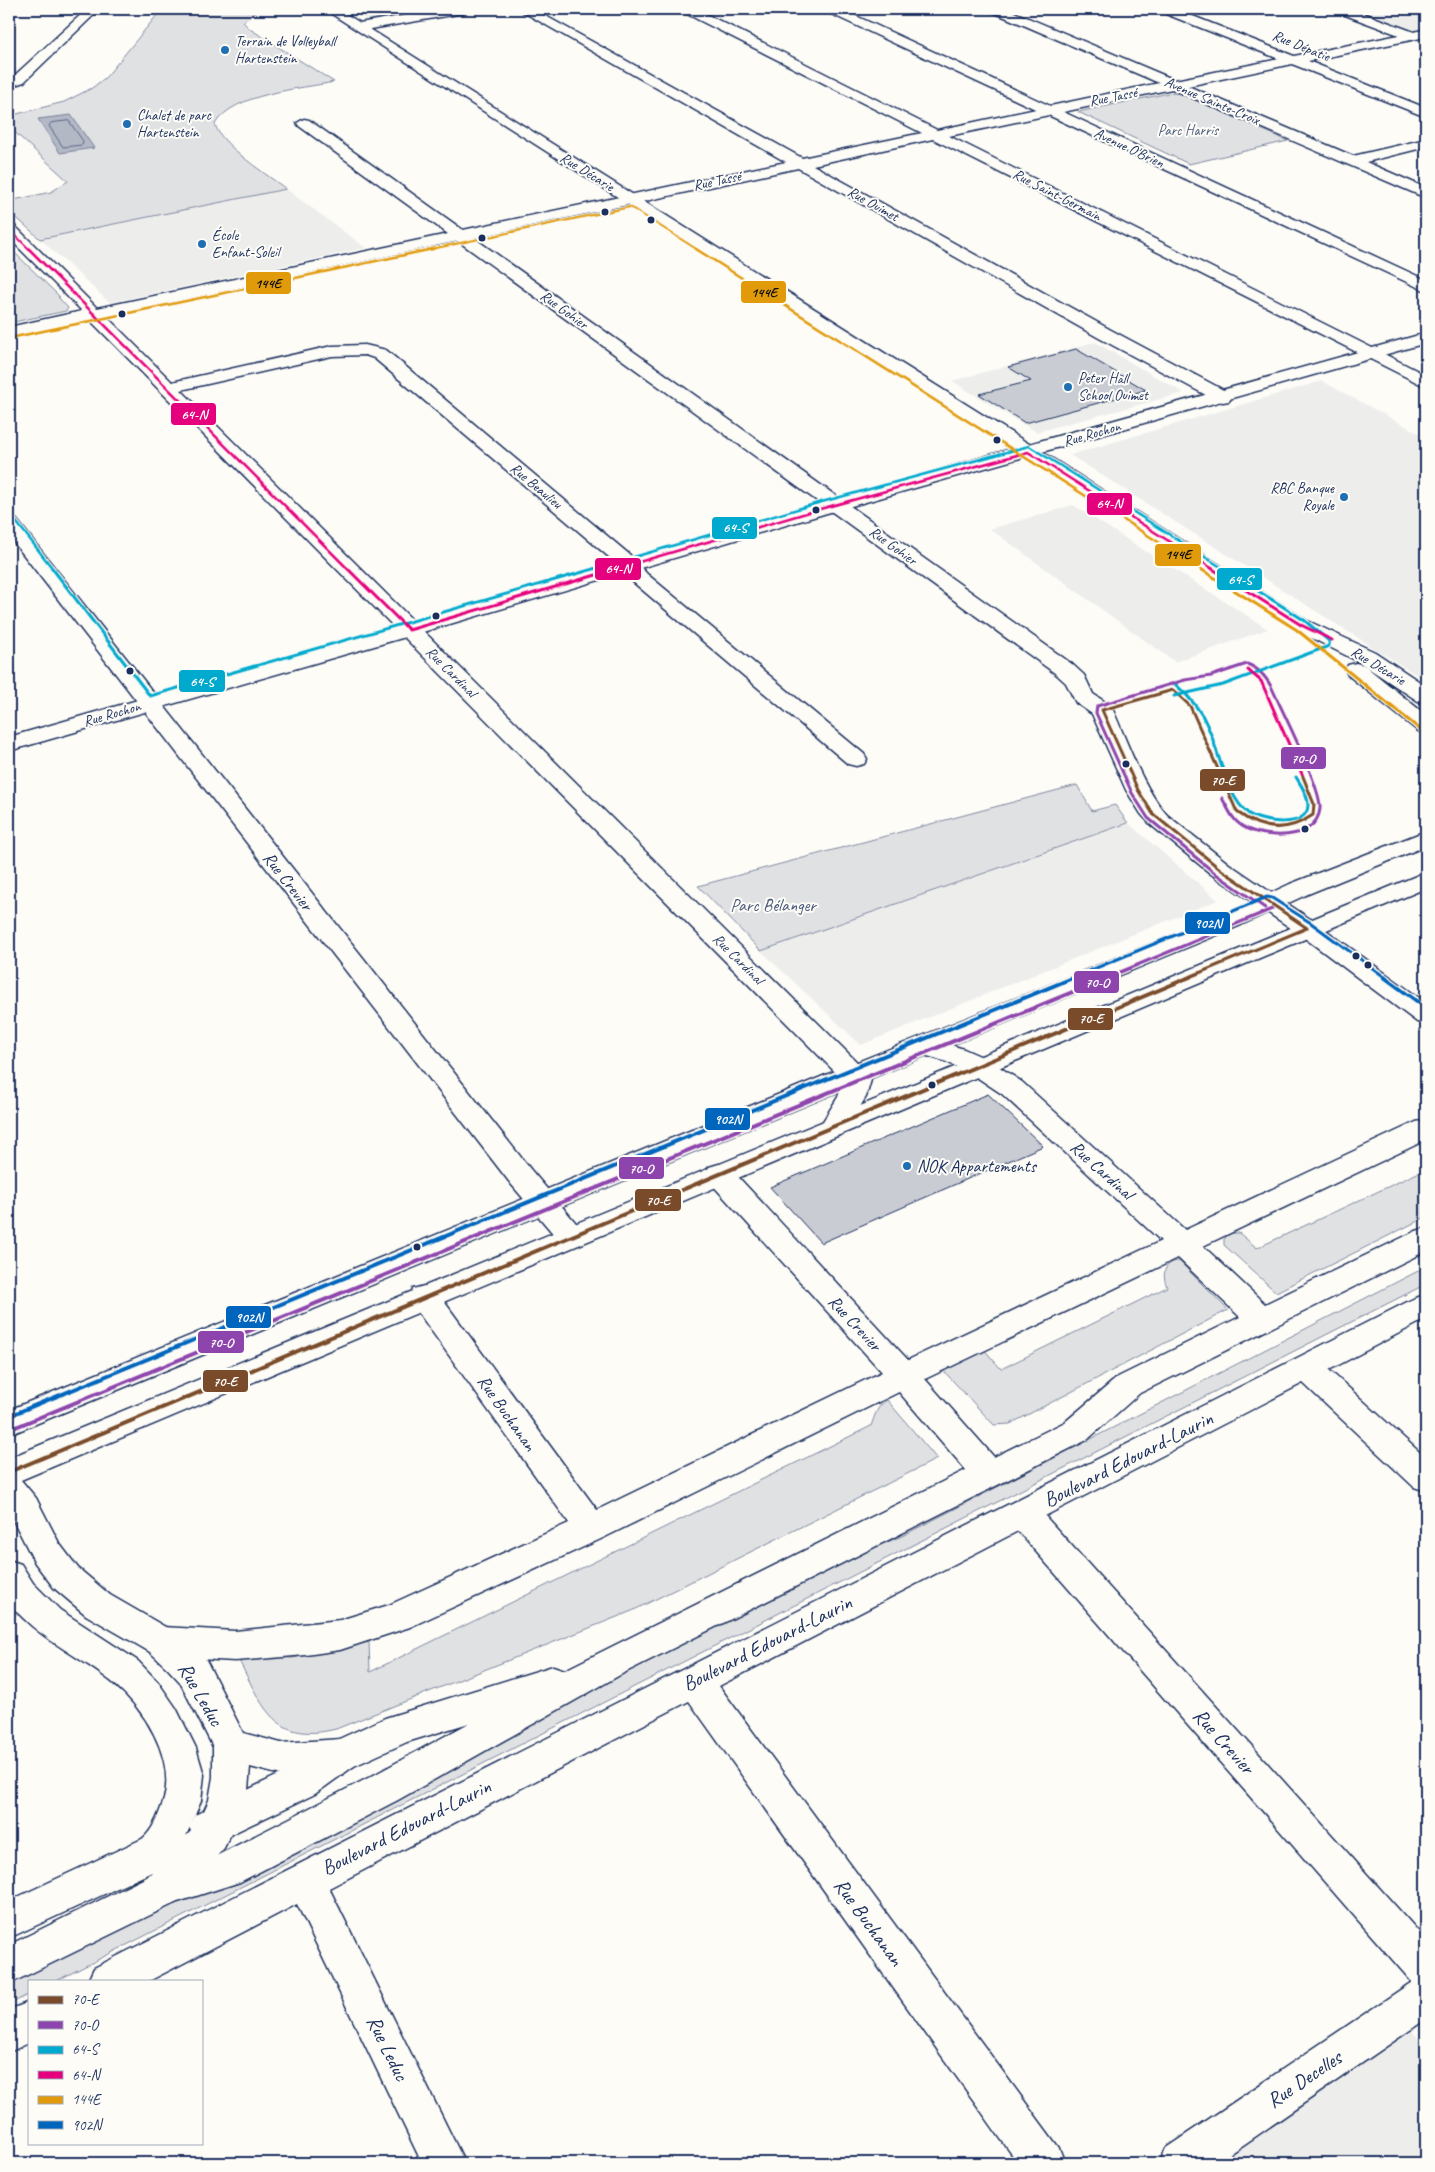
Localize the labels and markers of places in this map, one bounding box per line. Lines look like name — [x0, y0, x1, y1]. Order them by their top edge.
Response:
place label: Terrain de Volleyball Hartenstein — [235, 32, 338, 68]
marker: Terrain de Volleyball Hartenstein — [219, 44, 231, 56]
place label: Chalet de parc Hartenstein — [137, 106, 212, 142]
marker: Chalet de parc Hartenstein — [121, 118, 133, 130]
unlabelled marker — [600, 207, 610, 217]
unlabelled marker — [646, 215, 656, 225]
place label: École Enfant-Soleil — [212, 226, 282, 262]
unlabelled marker — [477, 233, 487, 243]
marker: École Enfant-Soleil — [196, 238, 208, 250]
unlabelled marker — [117, 309, 127, 319]
place label: Peter Hall School Ouimet — [1078, 369, 1150, 405]
marker: Peter Hall School Ouimet — [1062, 381, 1074, 393]
unlabelled marker — [992, 435, 1002, 445]
place label: RBC Banque Royale — [1270, 479, 1335, 515]
marker: RBC Banque Royale — [1338, 491, 1350, 503]
unlabelled marker — [811, 505, 821, 515]
unlabelled marker — [431, 611, 441, 621]
unlabelled marker — [125, 666, 135, 676]
unlabelled marker — [1121, 759, 1131, 769]
unlabelled marker — [1300, 824, 1310, 834]
unlabelled marker — [1351, 951, 1361, 961]
unlabelled marker — [1363, 960, 1373, 970]
unlabelled marker — [927, 1080, 937, 1090]
place label: NOK Appartements — [917, 1155, 1038, 1177]
marker: NOK Appartements — [901, 1160, 913, 1172]
unlabelled marker — [412, 1242, 422, 1252]

